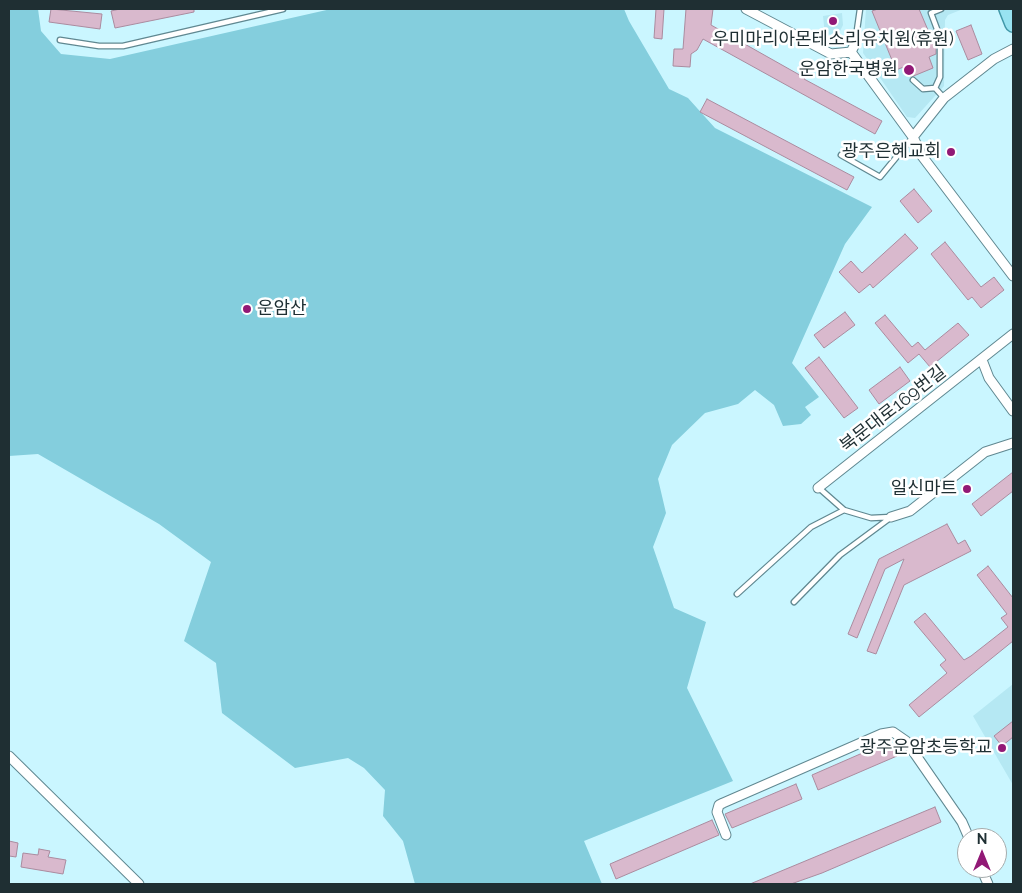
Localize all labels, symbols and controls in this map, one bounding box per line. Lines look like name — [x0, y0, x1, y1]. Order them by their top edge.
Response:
marker: 우미마리아몬테소리유치원(휴원) — [827, 15, 839, 27]
place label: 우미마리아몬테소리유치원(휴원) — [712, 29, 954, 51]
place label: 운암한국병원 — [799, 59, 898, 81]
marker: 운암한국병원 — [902, 63, 916, 77]
place label: 광주은혜교회 — [842, 141, 941, 163]
marker: 광주은혜교회 — [945, 146, 957, 158]
place label: 운암산 — [257, 298, 307, 320]
marker: 운암산 — [241, 303, 253, 315]
street label: 북문대로169번길 — [836, 361, 950, 457]
place label: 일신마트 — [891, 478, 957, 500]
marker: 일신마트 — [961, 483, 973, 495]
place label: 광주운암초등학교 — [860, 737, 992, 759]
marker: 광주운암초등학교 — [996, 742, 1008, 754]
north arrow — [957, 828, 1007, 878]
text: N — [977, 831, 987, 847]

